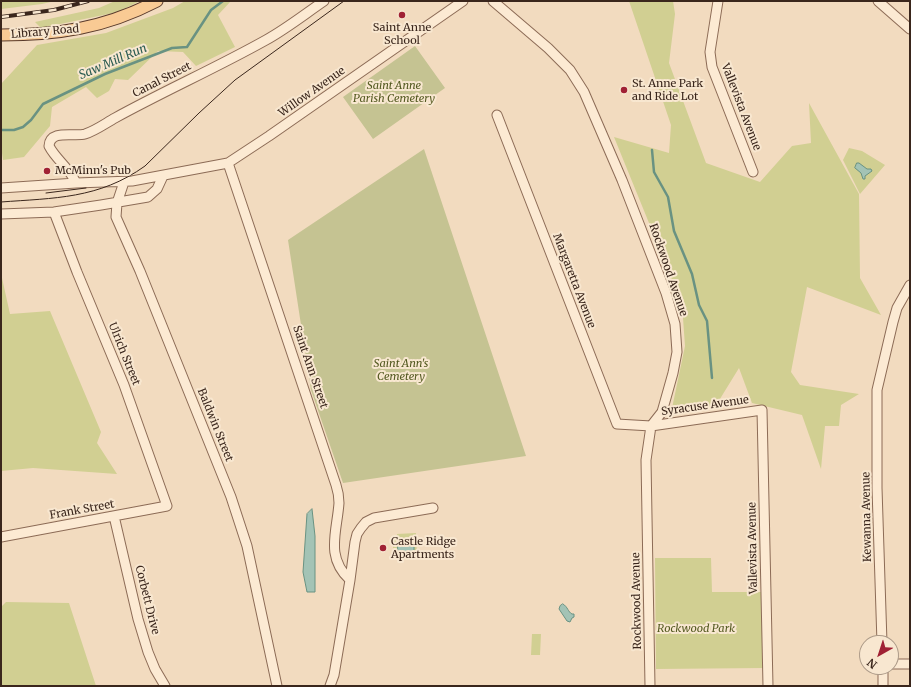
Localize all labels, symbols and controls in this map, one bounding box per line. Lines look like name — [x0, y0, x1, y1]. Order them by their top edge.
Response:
marker: Saint Anne School — [397, 10, 407, 20]
place label: Saint Anne School — [373, 21, 431, 47]
street label: Library Road — [10, 22, 80, 42]
water label: Saw Mill Run — [77, 41, 149, 83]
street label: Canal Street — [131, 60, 193, 100]
street label: Vallevista Avenue — [718, 62, 764, 152]
street label: Willow Avenue — [276, 64, 348, 120]
place label: St. Anne Park and Ride Lot — [632, 77, 703, 103]
park label: Saint Anne Parish Cemetery — [353, 79, 435, 105]
marker: St. Anne Park and Ride Lot — [619, 85, 629, 95]
place label: McMinn's Pub — [55, 164, 131, 178]
marker: McMinn's Pub — [42, 166, 52, 176]
street label: Rockwood Avenue — [646, 222, 690, 318]
street label: Margaretta Avenue — [550, 232, 598, 330]
street label: Ulrich Street — [105, 321, 143, 387]
street label: Saint Ann Street — [290, 324, 330, 410]
park label: Saint Ann's Cemetery — [374, 357, 428, 383]
street label: Baldwin Street — [194, 386, 236, 464]
street label: Syracuse Avenue — [660, 393, 750, 419]
street label: Kewanna Avenue — [860, 472, 874, 562]
street label: Frank Street — [49, 498, 115, 522]
street label: Vallevista Avenue — [746, 502, 760, 594]
place label: Castle Ridge Apartments — [391, 535, 456, 561]
marker: Castle Ridge Apartments — [378, 543, 388, 553]
street label: Rockwood Avenue — [630, 552, 644, 650]
street label: Corbett Drive — [132, 564, 162, 636]
park label: Rockwood Park — [657, 622, 735, 636]
north arrow — [859, 635, 899, 675]
text: N — [864, 655, 880, 672]

